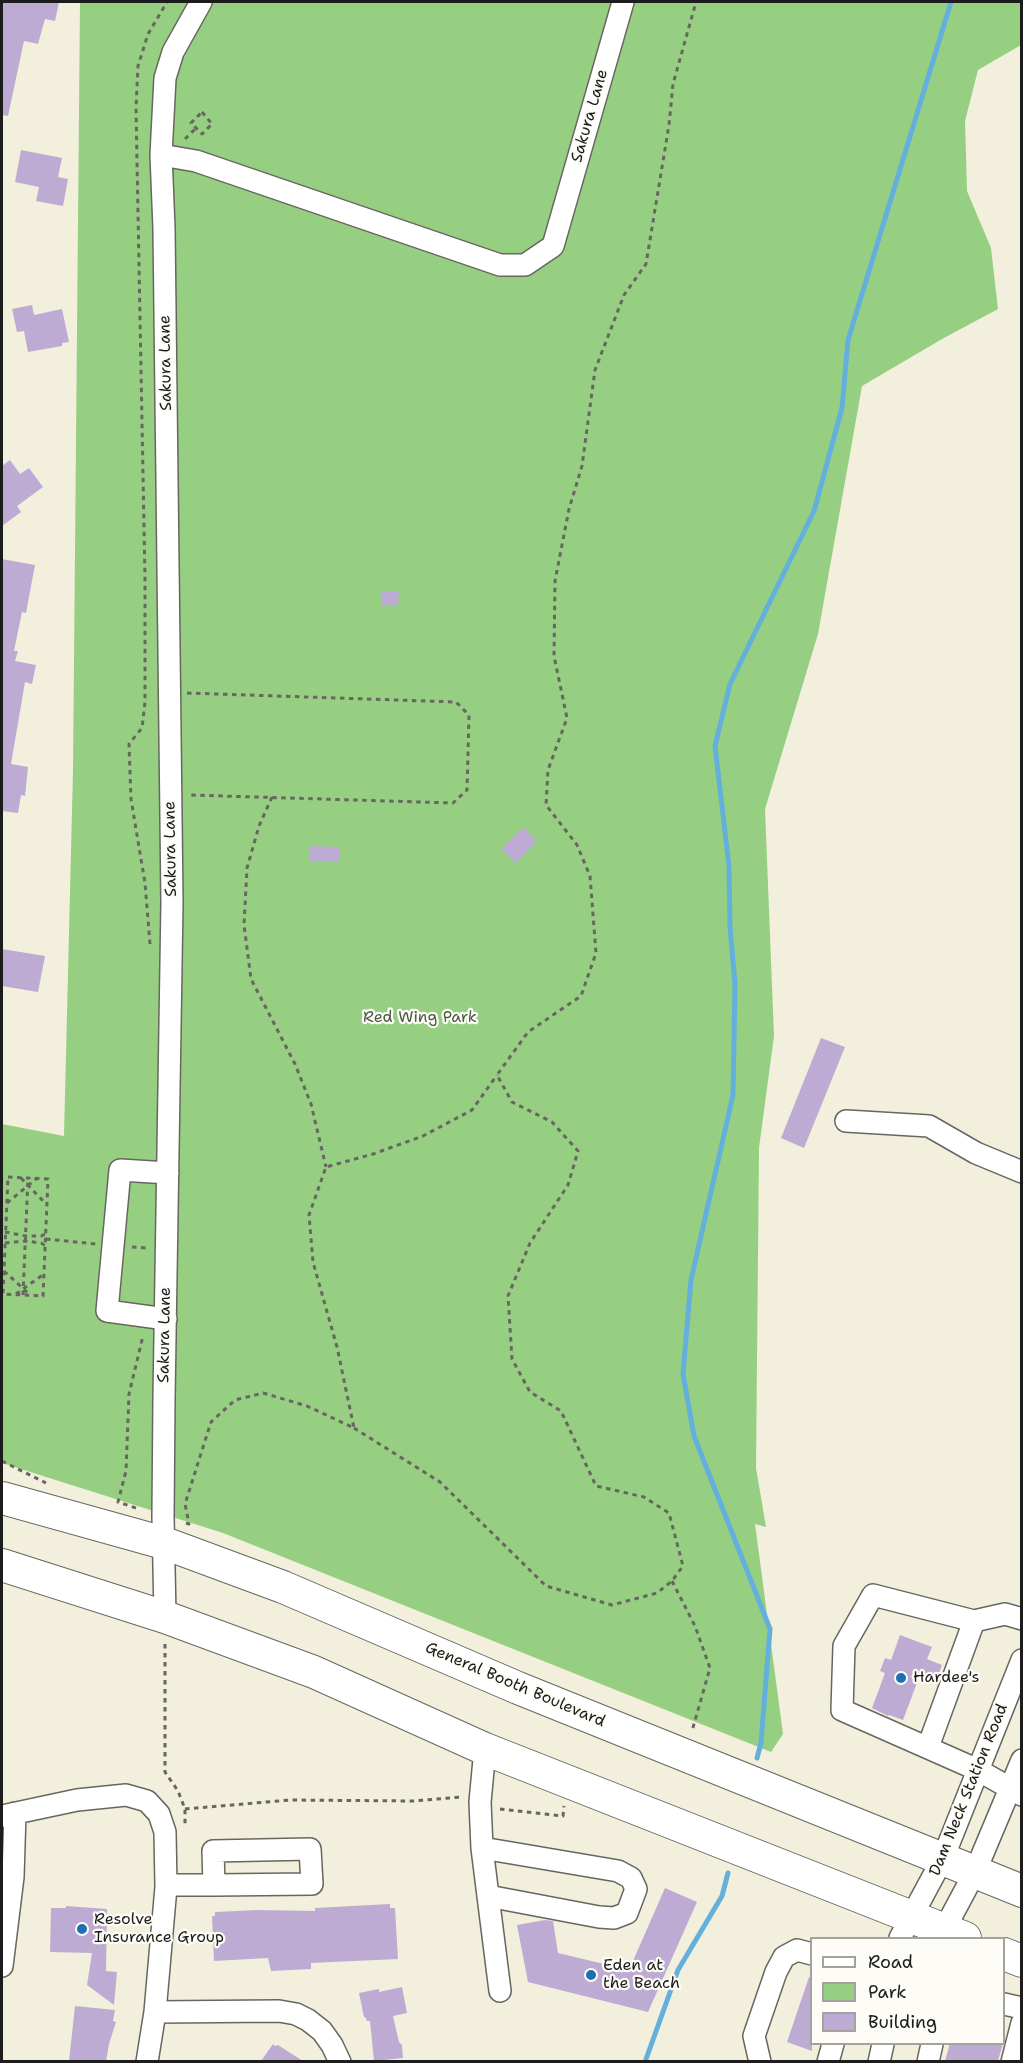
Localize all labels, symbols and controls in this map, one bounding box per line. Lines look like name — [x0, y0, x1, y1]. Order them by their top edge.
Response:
street label: Sakura Lane — [568, 67, 612, 165]
street label: Sakura Lane — [156, 315, 176, 411]
street label: Sakura Lane — [161, 801, 181, 897]
park label: Red Wing Park — [363, 1008, 477, 1028]
street label: Sakura Lane — [155, 1287, 175, 1383]
street label: General Booth Boulevard — [422, 1638, 608, 1732]
place label: Hardee's — [913, 1668, 979, 1688]
marker: Hardee's — [894, 1671, 908, 1685]
street label: Dam Neck Station Road — [926, 1701, 1012, 1879]
place label: Resolve Insurance Group — [94, 1910, 224, 1948]
marker: Resolve Insurance Group — [75, 1922, 89, 1936]
legend — [810, 1937, 1005, 2045]
text: Road — [868, 1950, 913, 1974]
place label: Eden at the Beach — [603, 1956, 680, 1994]
marker: Eden at the Beach — [584, 1968, 598, 1982]
text: Park — [868, 1980, 907, 2004]
text: Building — [868, 2010, 937, 2034]

